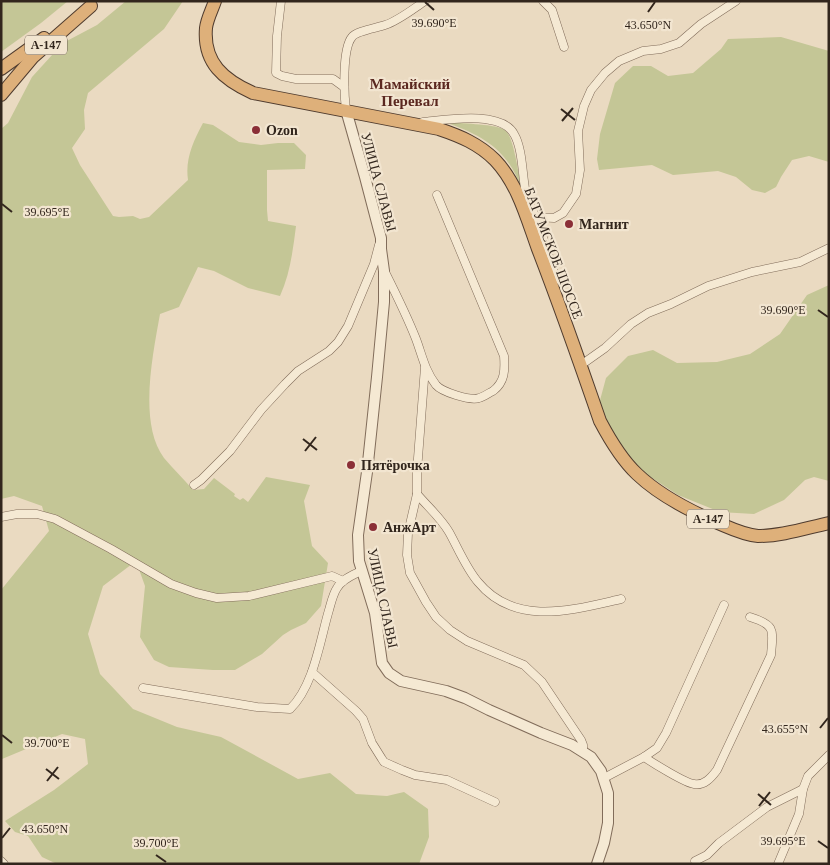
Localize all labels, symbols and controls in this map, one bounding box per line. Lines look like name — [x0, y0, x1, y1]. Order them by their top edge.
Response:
text: 39.690°E — [411, 16, 457, 30]
text: 43.650°N — [625, 18, 672, 32]
road number: А-147 — [25, 36, 67, 54]
district label: Мамайский Перевал — [370, 76, 451, 109]
place label: Ozon — [266, 123, 298, 138]
marker: Ozon — [250, 124, 262, 136]
street label: УЛИЦА СЛАВЫ — [358, 131, 399, 233]
street label: БАТУМСКОЕ ШОССЕ — [521, 185, 586, 321]
text: 39.695°E — [24, 205, 70, 219]
place label: Магнит — [579, 217, 629, 232]
marker: Магнит — [563, 218, 575, 230]
text: 39.690°E — [760, 303, 806, 317]
place label: Пятёрочка — [361, 458, 430, 473]
marker: Пятёрочка — [345, 459, 357, 471]
road number: А-147 — [687, 509, 729, 528]
place label: АнжАрт — [383, 520, 436, 535]
marker: АнжАрт — [367, 521, 379, 533]
street label: УЛИЦА СЛАВЫ — [365, 547, 400, 649]
text: 43.655°N — [762, 722, 809, 736]
text: 39.700°E — [24, 736, 70, 750]
text: 43.650°N — [22, 822, 69, 836]
text: 39.695°E — [760, 834, 806, 848]
text: 39.700°E — [133, 836, 179, 850]

